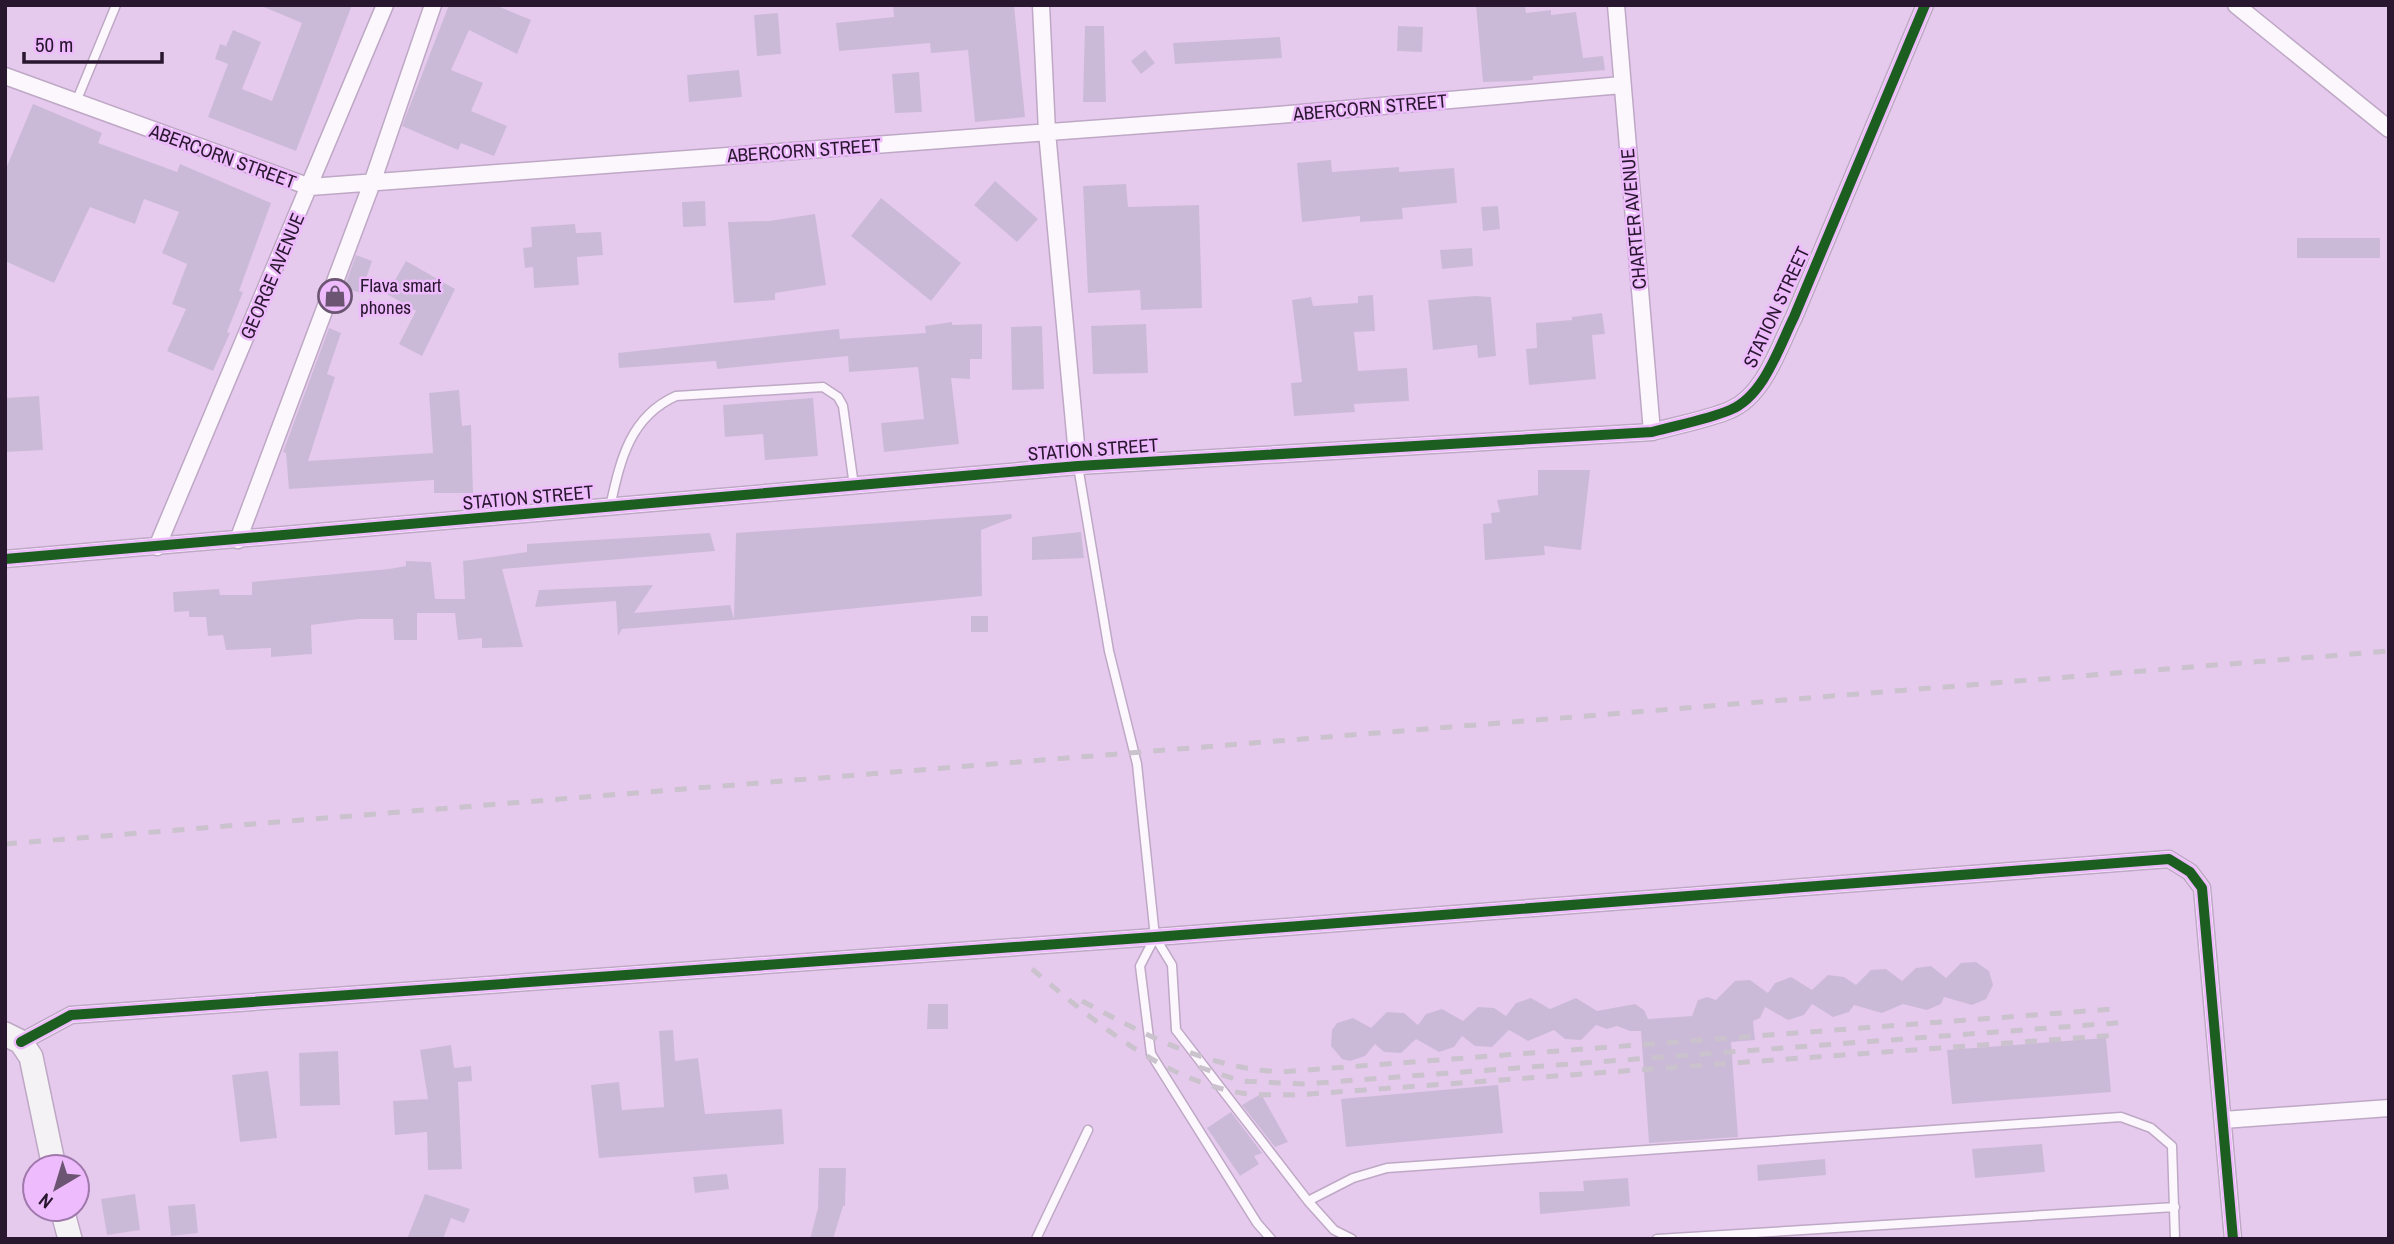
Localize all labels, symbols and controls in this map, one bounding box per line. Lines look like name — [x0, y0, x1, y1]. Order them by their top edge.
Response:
scale bar — [24, 21, 163, 65]
text: 50 m — [35, 30, 73, 59]
street label: ABERCORN STREET — [1291, 87, 1448, 127]
street label: ABERCORN STREET — [145, 117, 300, 195]
street label: ABERCORN STREET — [725, 132, 882, 168]
street label: CHARTER AVENUE — [1614, 147, 1652, 291]
street label: GEORGE AVENUE — [234, 209, 310, 343]
street label: STATION STREET — [1737, 242, 1816, 372]
place label: Flava smart phones — [360, 272, 442, 320]
shop icon: Flava smart phones — [316, 277, 354, 315]
street label: STATION STREET — [1027, 431, 1160, 467]
street label: STATION STREET — [462, 478, 595, 516]
north arrow — [21, 1153, 91, 1223]
text: N — [33, 1188, 58, 1215]

